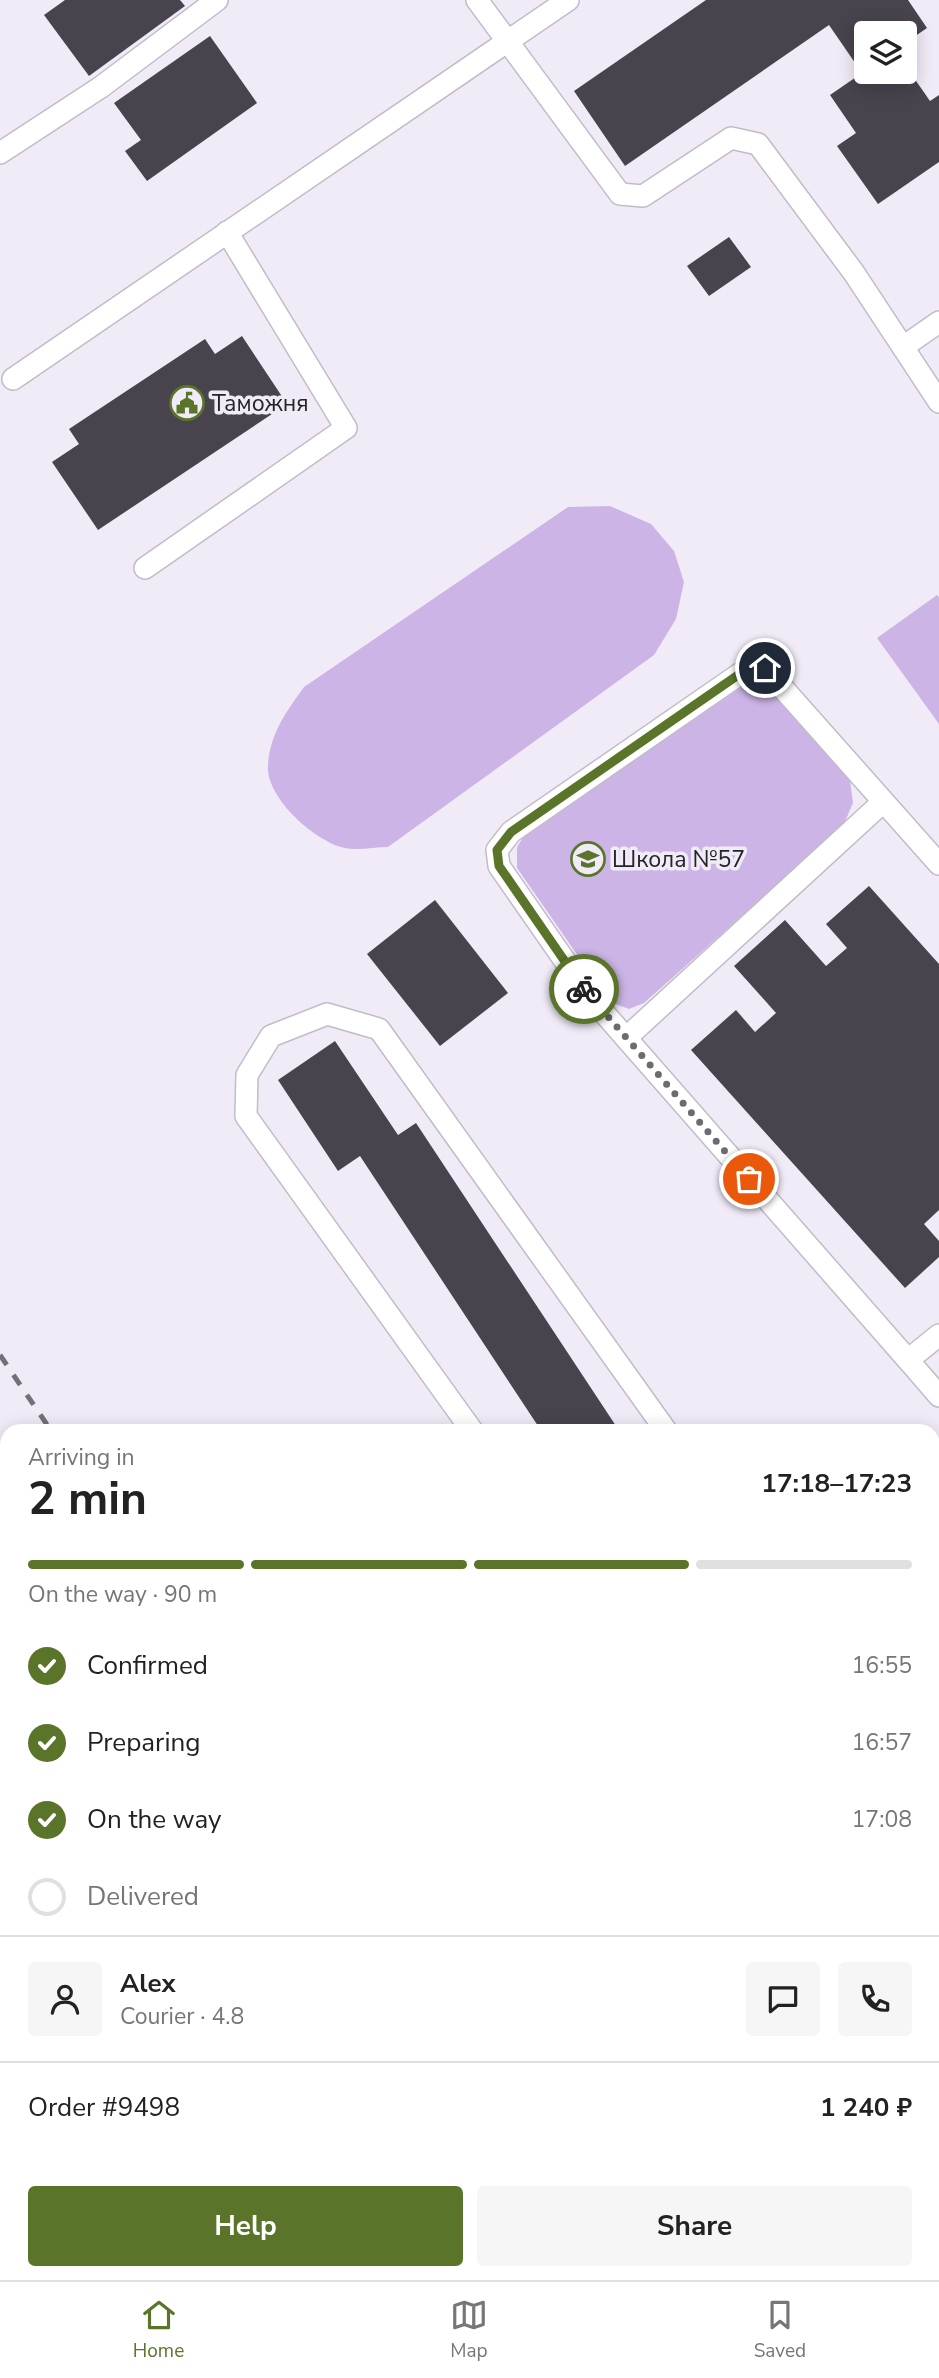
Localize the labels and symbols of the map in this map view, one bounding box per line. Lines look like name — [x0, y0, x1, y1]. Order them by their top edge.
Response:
public building icon: Таможня — [168, 384, 206, 422]
place label: Таможня — [212, 388, 309, 419]
pin — [735, 638, 795, 698]
school or university icon: Школа №57 — [569, 840, 607, 878]
place label: Школа №57 — [612, 844, 745, 875]
courier — [549, 954, 619, 1024]
pin — [719, 1149, 779, 1209]

